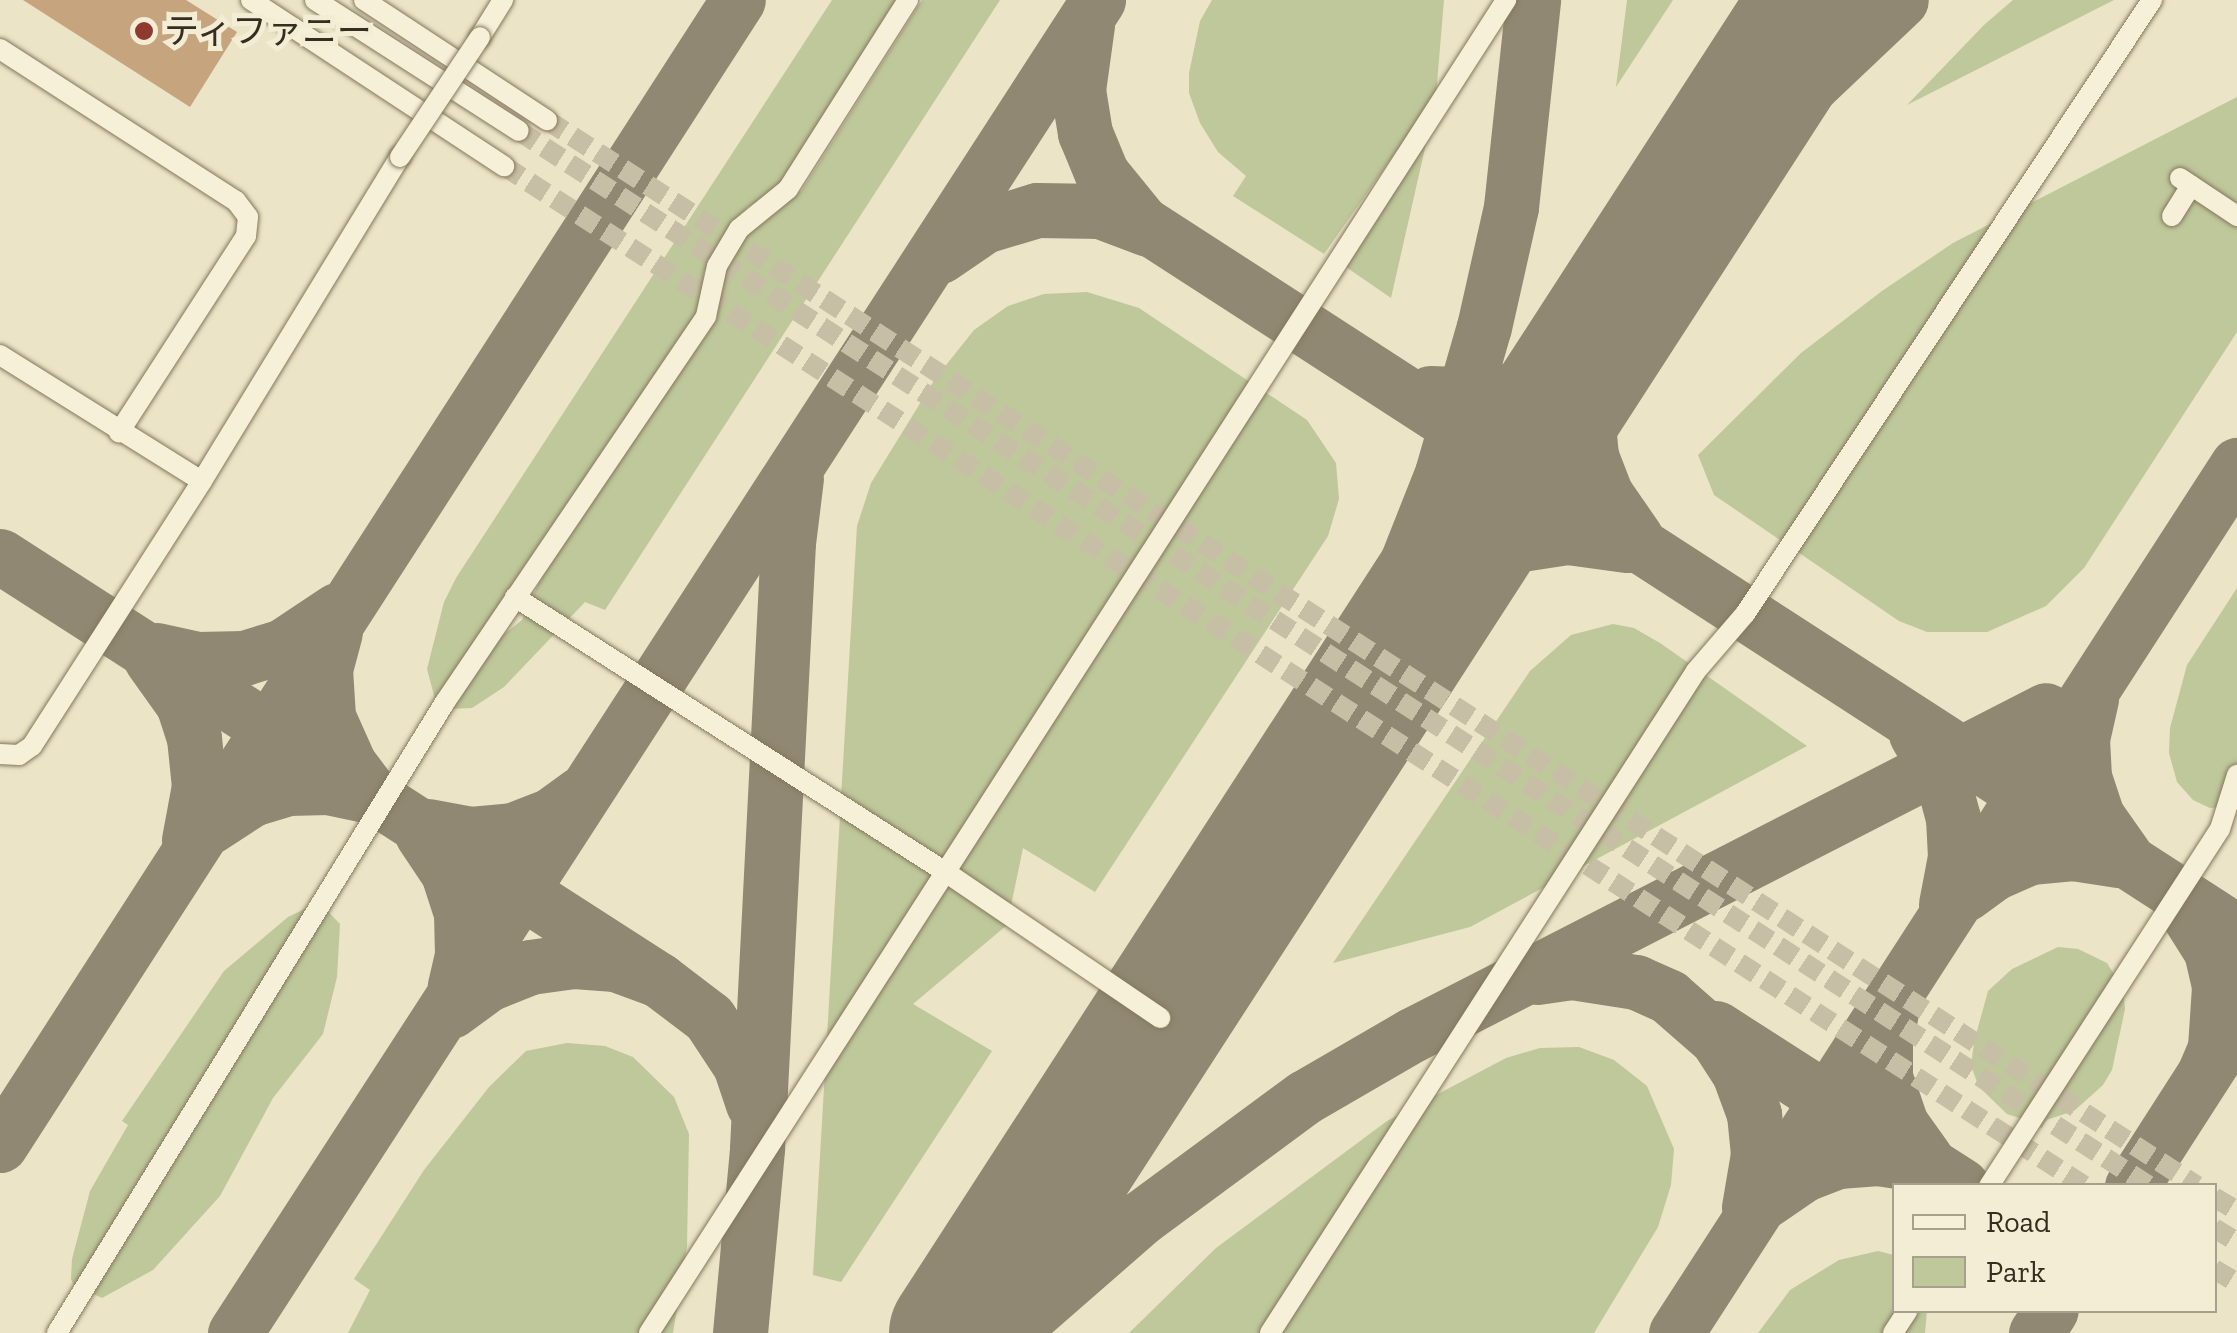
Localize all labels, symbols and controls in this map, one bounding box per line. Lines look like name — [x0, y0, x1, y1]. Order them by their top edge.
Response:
place label: ティファニー — [164, 10, 374, 52]
marker: ティファニー — [133, 20, 155, 42]
legend — [1892, 1183, 2217, 1313]
text: Road — [1986, 1204, 2051, 1240]
text: Park — [1986, 1254, 2046, 1290]

